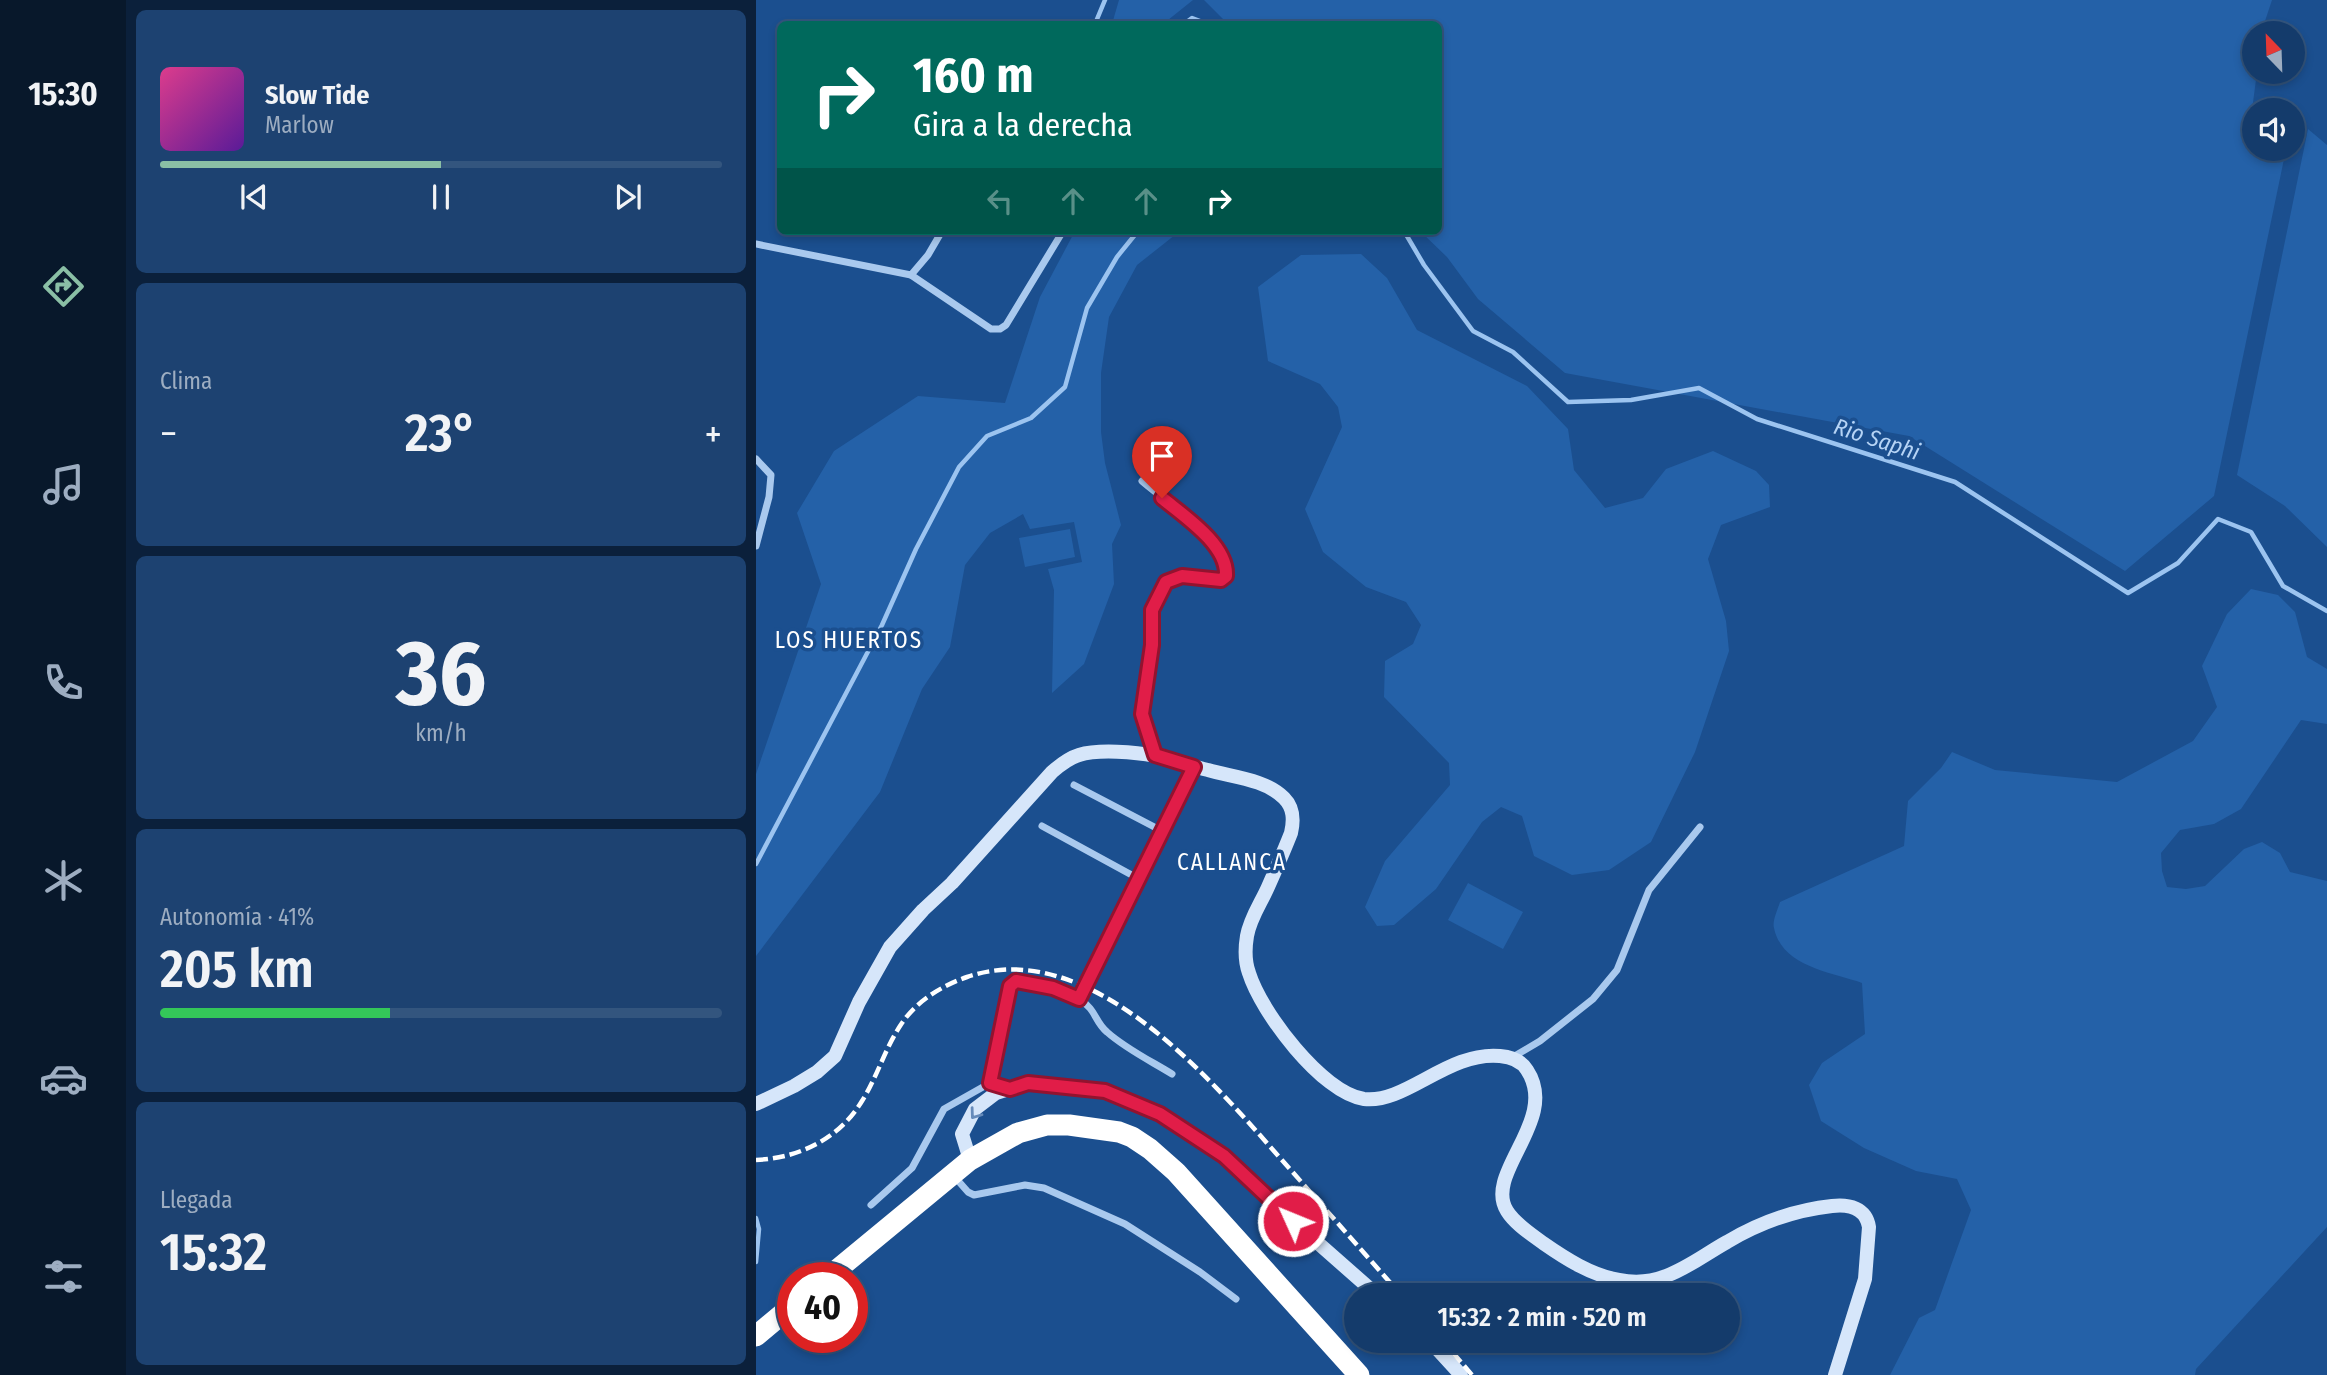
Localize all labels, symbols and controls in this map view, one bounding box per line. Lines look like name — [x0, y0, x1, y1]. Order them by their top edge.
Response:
north arrow — [2242, 21, 2305, 84]
map controls — [2242, 21, 2305, 161]
text: 160 m — [913, 46, 1034, 105]
icon: right — [798, 49, 889, 140]
text: 15:30 — [28, 75, 98, 113]
text: Slow Tide — [265, 80, 369, 111]
button: sound — [2242, 98, 2305, 161]
text: Gira a la derecha — [913, 106, 1133, 144]
text: Marlow — [265, 111, 334, 139]
icon: previous — [235, 178, 273, 216]
icon: pause — [422, 178, 460, 216]
icon: next — [609, 178, 647, 216]
icon: left — [981, 182, 1019, 220]
icon: ahead — [1054, 182, 1092, 220]
icon: ahead — [1127, 182, 1165, 220]
icon: right — [1200, 182, 1238, 220]
icon: directions — [39, 262, 88, 311]
text: Clima — [160, 367, 212, 395]
text: 23° — [405, 402, 477, 465]
text: − — [160, 411, 177, 457]
text: + — [705, 411, 722, 457]
water label: Rio Saphi — [1830, 412, 1924, 466]
pin — [1132, 426, 1192, 498]
icon: arrive — [1143, 437, 1181, 475]
icon: music — [39, 460, 88, 509]
text: 36 — [396, 619, 486, 728]
district label: LOS HUERTOS — [775, 626, 923, 654]
icon: phone — [39, 658, 88, 707]
text: km/h — [415, 719, 467, 747]
district label: CALLANCA — [1177, 848, 1287, 876]
icon: climate — [39, 856, 88, 905]
text: Autonomía · 41% — [160, 903, 314, 931]
text: 205 km — [160, 938, 314, 1001]
icon: car — [39, 1054, 88, 1103]
one-way arrow — [970, 1106, 983, 1119]
position arrow — [1256, 1184, 1330, 1258]
text: Llegada — [160, 1186, 232, 1214]
text: 15:32 — [160, 1221, 267, 1284]
icon: filters — [39, 1252, 88, 1301]
speed limit sign: 40 — [777, 1262, 868, 1353]
text: 15:32 · 2 min · 520 m — [1437, 1302, 1647, 1333]

